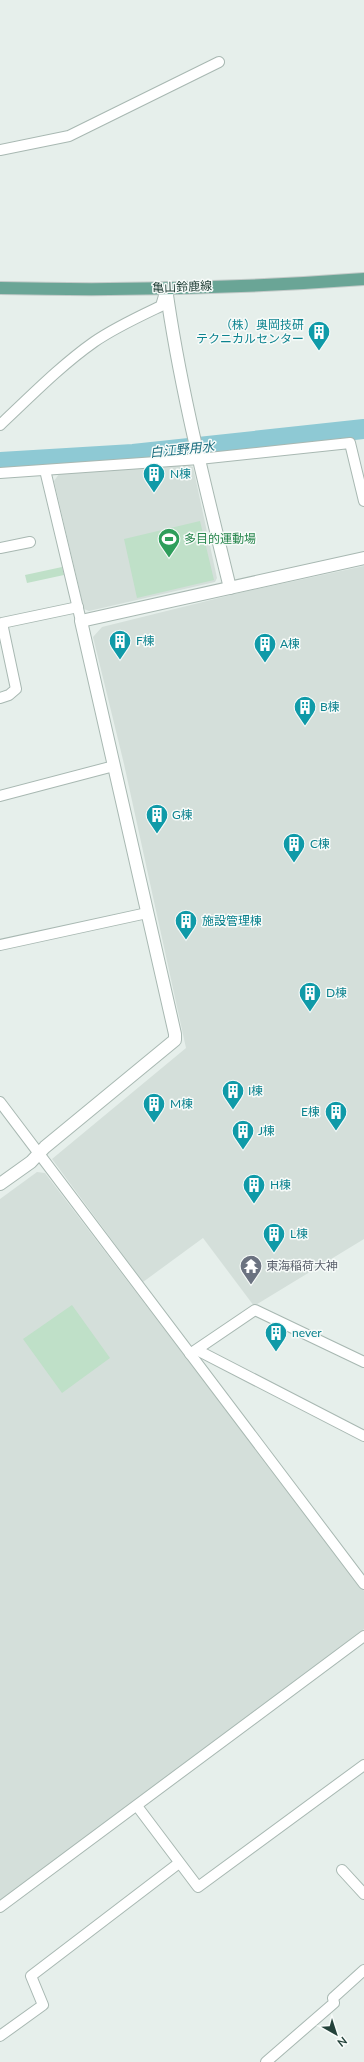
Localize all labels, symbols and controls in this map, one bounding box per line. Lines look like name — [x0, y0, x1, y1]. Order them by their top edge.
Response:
street label: 亀山鈴鹿線 — [152, 278, 212, 295]
place label: （株）奥岡技研 テクニカルセンター — [196, 317, 304, 346]
building icon: （株）奥岡技研 テクニカルセンター — [306, 319, 332, 352]
water label: 白江野用水 — [149, 437, 217, 460]
building icon: N棟 — [141, 461, 167, 494]
place label: N棟 — [170, 466, 191, 481]
sports icon: 多目的運動場 — [156, 526, 182, 559]
place label: 多目的運動場 — [184, 531, 256, 546]
building icon: F棟 — [107, 628, 133, 661]
building icon: A棟 — [252, 631, 278, 664]
place label: F棟 — [136, 633, 155, 648]
place label: A棟 — [280, 636, 300, 651]
building icon: B棟 — [292, 694, 318, 727]
place label: B棟 — [320, 699, 340, 714]
building icon: G棟 — [144, 802, 170, 835]
place label: G棟 — [172, 807, 193, 822]
building icon: C棟 — [281, 831, 307, 864]
place label: C棟 — [310, 836, 330, 851]
building icon: 施設管理棟 — [173, 908, 199, 941]
place label: 施設管理棟 — [202, 913, 262, 928]
building icon: D棟 — [297, 980, 323, 1013]
place label: D棟 — [326, 985, 347, 1000]
building icon: I棟 — [220, 1078, 246, 1111]
place label: I棟 — [248, 1083, 263, 1098]
building icon: M棟 — [141, 1091, 167, 1124]
place label: M棟 — [170, 1096, 193, 1111]
building icon: E棟 — [323, 1099, 349, 1132]
place label: E棟 — [301, 1104, 320, 1119]
building icon: J棟 — [230, 1118, 256, 1151]
place label: J棟 — [258, 1123, 275, 1138]
building icon: H棟 — [241, 1172, 267, 1205]
place label: H棟 — [270, 1177, 291, 1192]
building icon: L棟 — [261, 1221, 287, 1254]
place label: L棟 — [290, 1226, 308, 1241]
temple icon: 東海稲荷大神 — [238, 1253, 264, 1286]
place label: 東海稲荷大神 — [266, 1258, 338, 1273]
building icon: never — [263, 1320, 289, 1353]
place label: never — [292, 1325, 322, 1340]
north arrow — [316, 2014, 356, 2054]
text: N — [335, 2034, 350, 2050]

